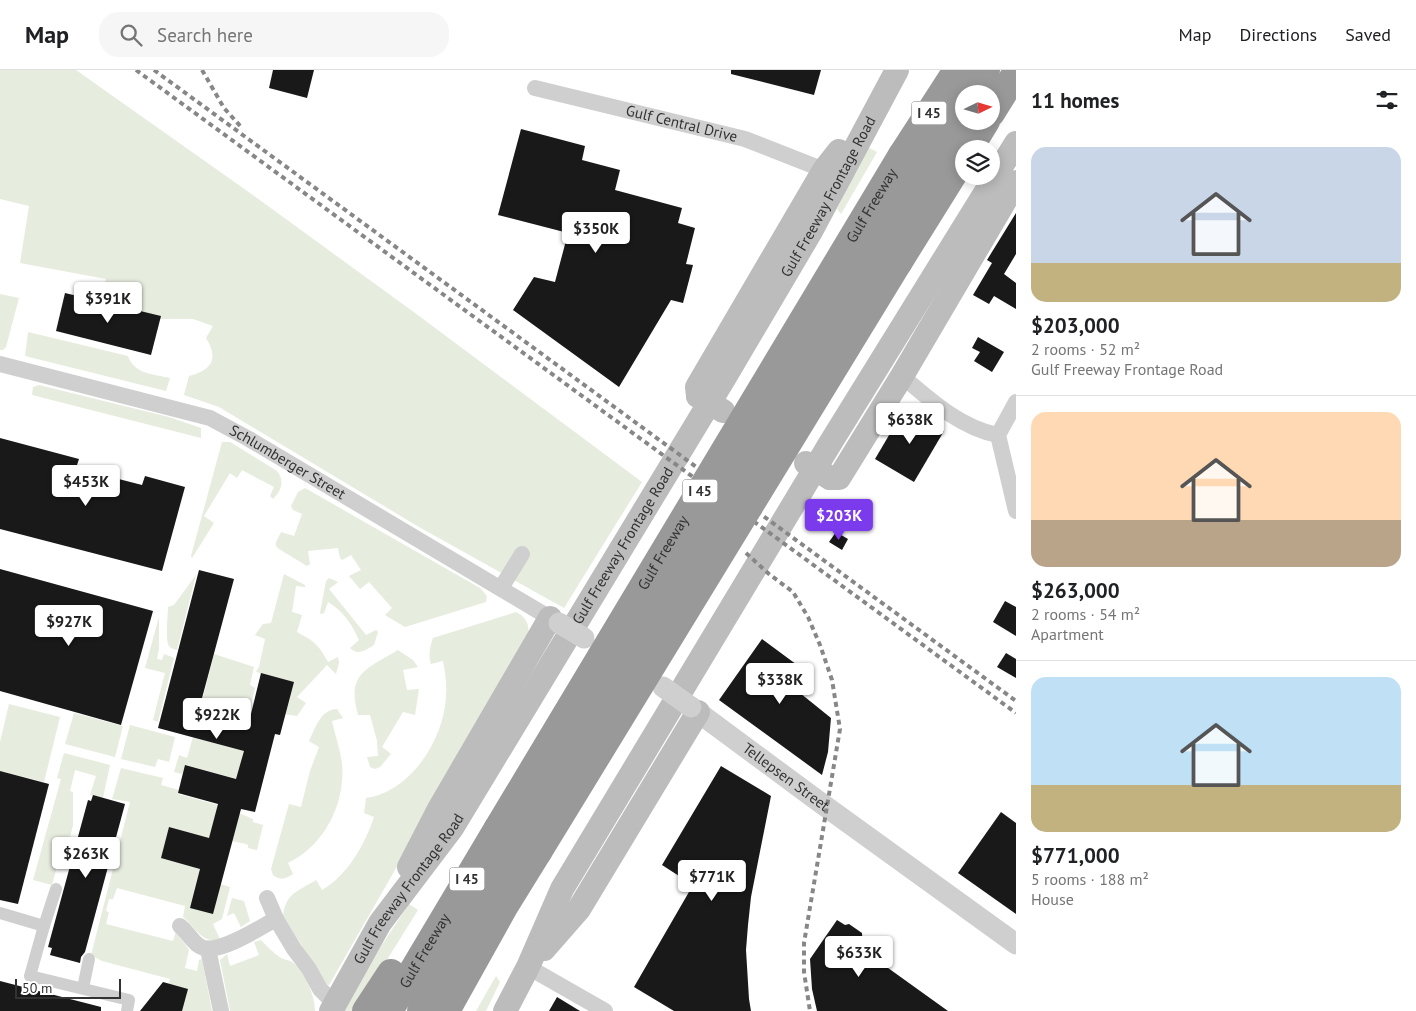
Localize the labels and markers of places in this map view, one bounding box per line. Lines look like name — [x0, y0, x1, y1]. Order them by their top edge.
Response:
pin: $350K — [561, 212, 631, 254]
pin: $391K — [73, 282, 143, 324]
pin: $638K — [875, 402, 945, 445]
pin: $453K — [51, 464, 121, 507]
pin: $203K — [804, 498, 874, 541]
pin: $927K — [34, 604, 104, 647]
pin: $338K — [745, 662, 815, 705]
pin: $922K — [182, 698, 252, 740]
pin: $263K — [51, 836, 121, 879]
pin: $771K — [677, 860, 747, 902]
pin: $633K — [824, 936, 894, 978]

